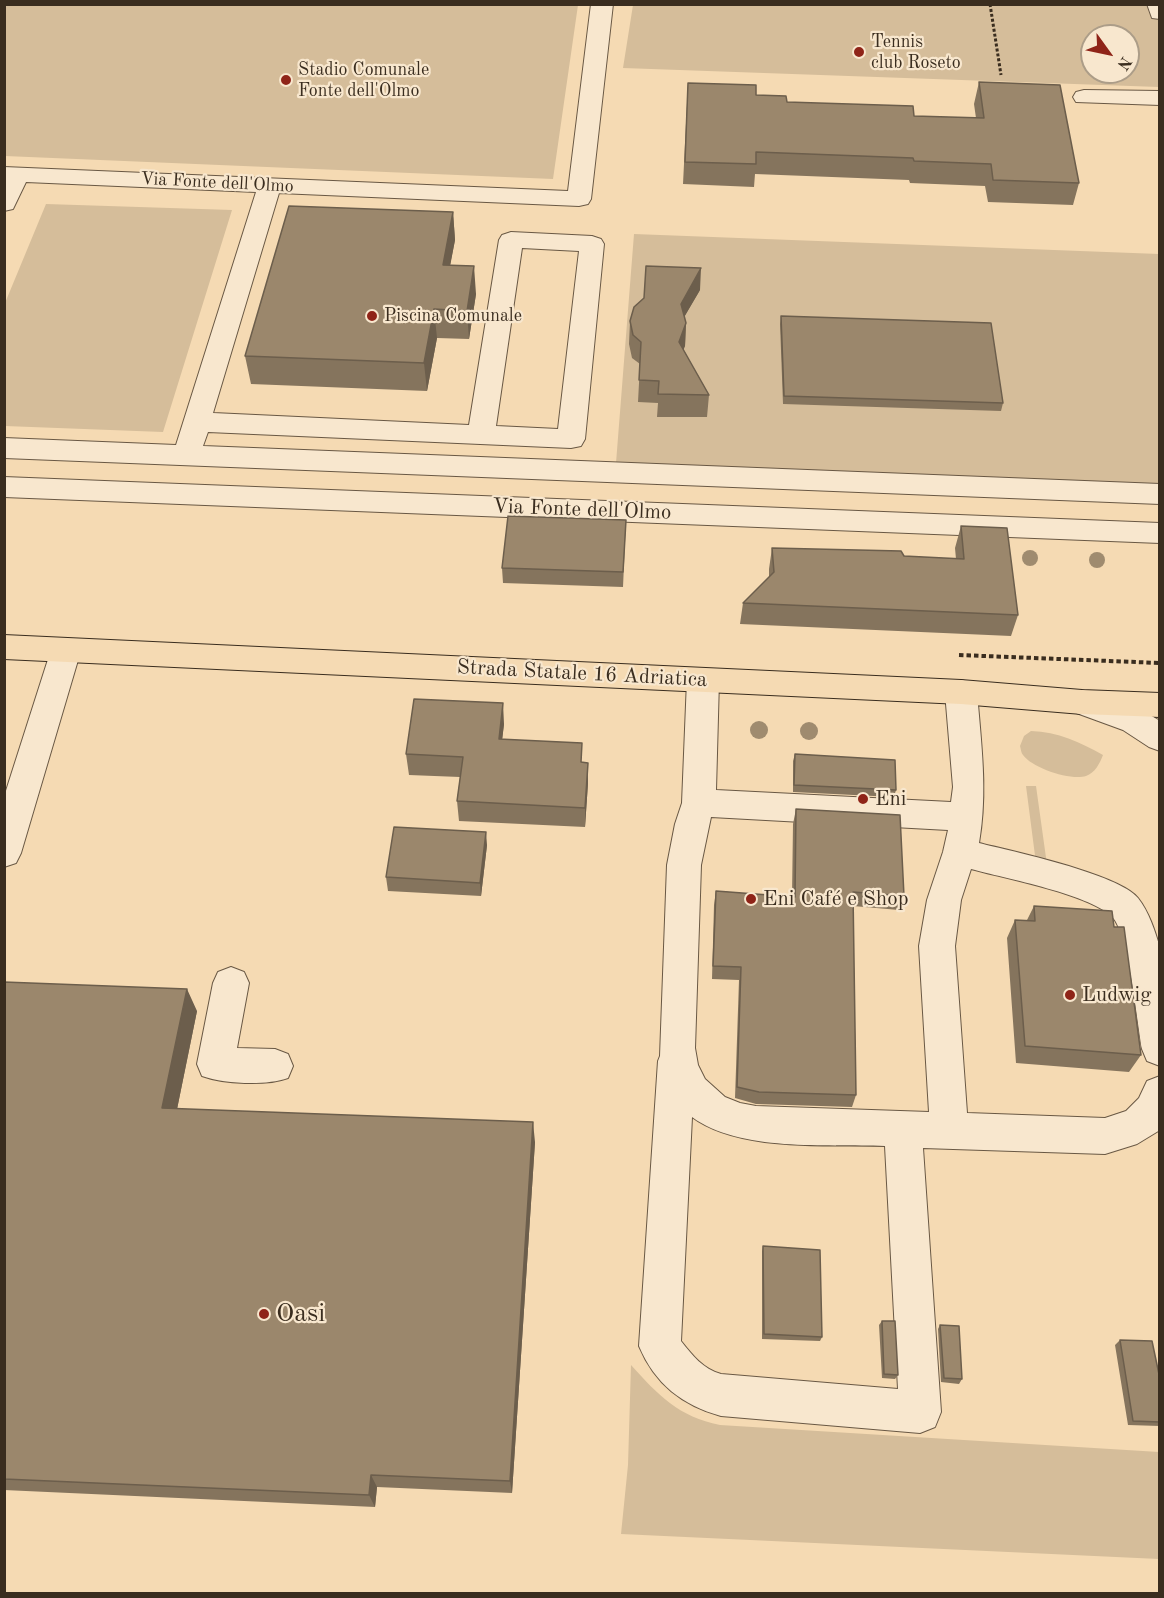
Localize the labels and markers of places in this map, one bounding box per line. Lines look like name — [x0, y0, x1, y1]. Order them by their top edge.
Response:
place label: Tennis club Roseto — [871, 31, 961, 74]
marker: Tennis club Roseto — [852, 45, 866, 59]
place label: Stadio Comunale Fonte dell'Olmo — [298, 59, 429, 101]
marker: Stadio Comunale Fonte dell'Olmo — [279, 73, 293, 87]
place label: Piscina Comunale — [384, 305, 522, 327]
marker: Piscina Comunale — [365, 309, 379, 323]
place label: Eni — [875, 786, 906, 812]
marker: Eni — [856, 792, 870, 806]
place label: Eni Café e Shop — [763, 886, 909, 912]
marker: Eni Café e Shop — [744, 892, 758, 906]
place label: Ludwig — [1082, 982, 1152, 1008]
marker: Ludwig — [1063, 988, 1077, 1002]
place label: Oasi — [276, 1298, 325, 1330]
marker: Oasi — [257, 1307, 271, 1321]

